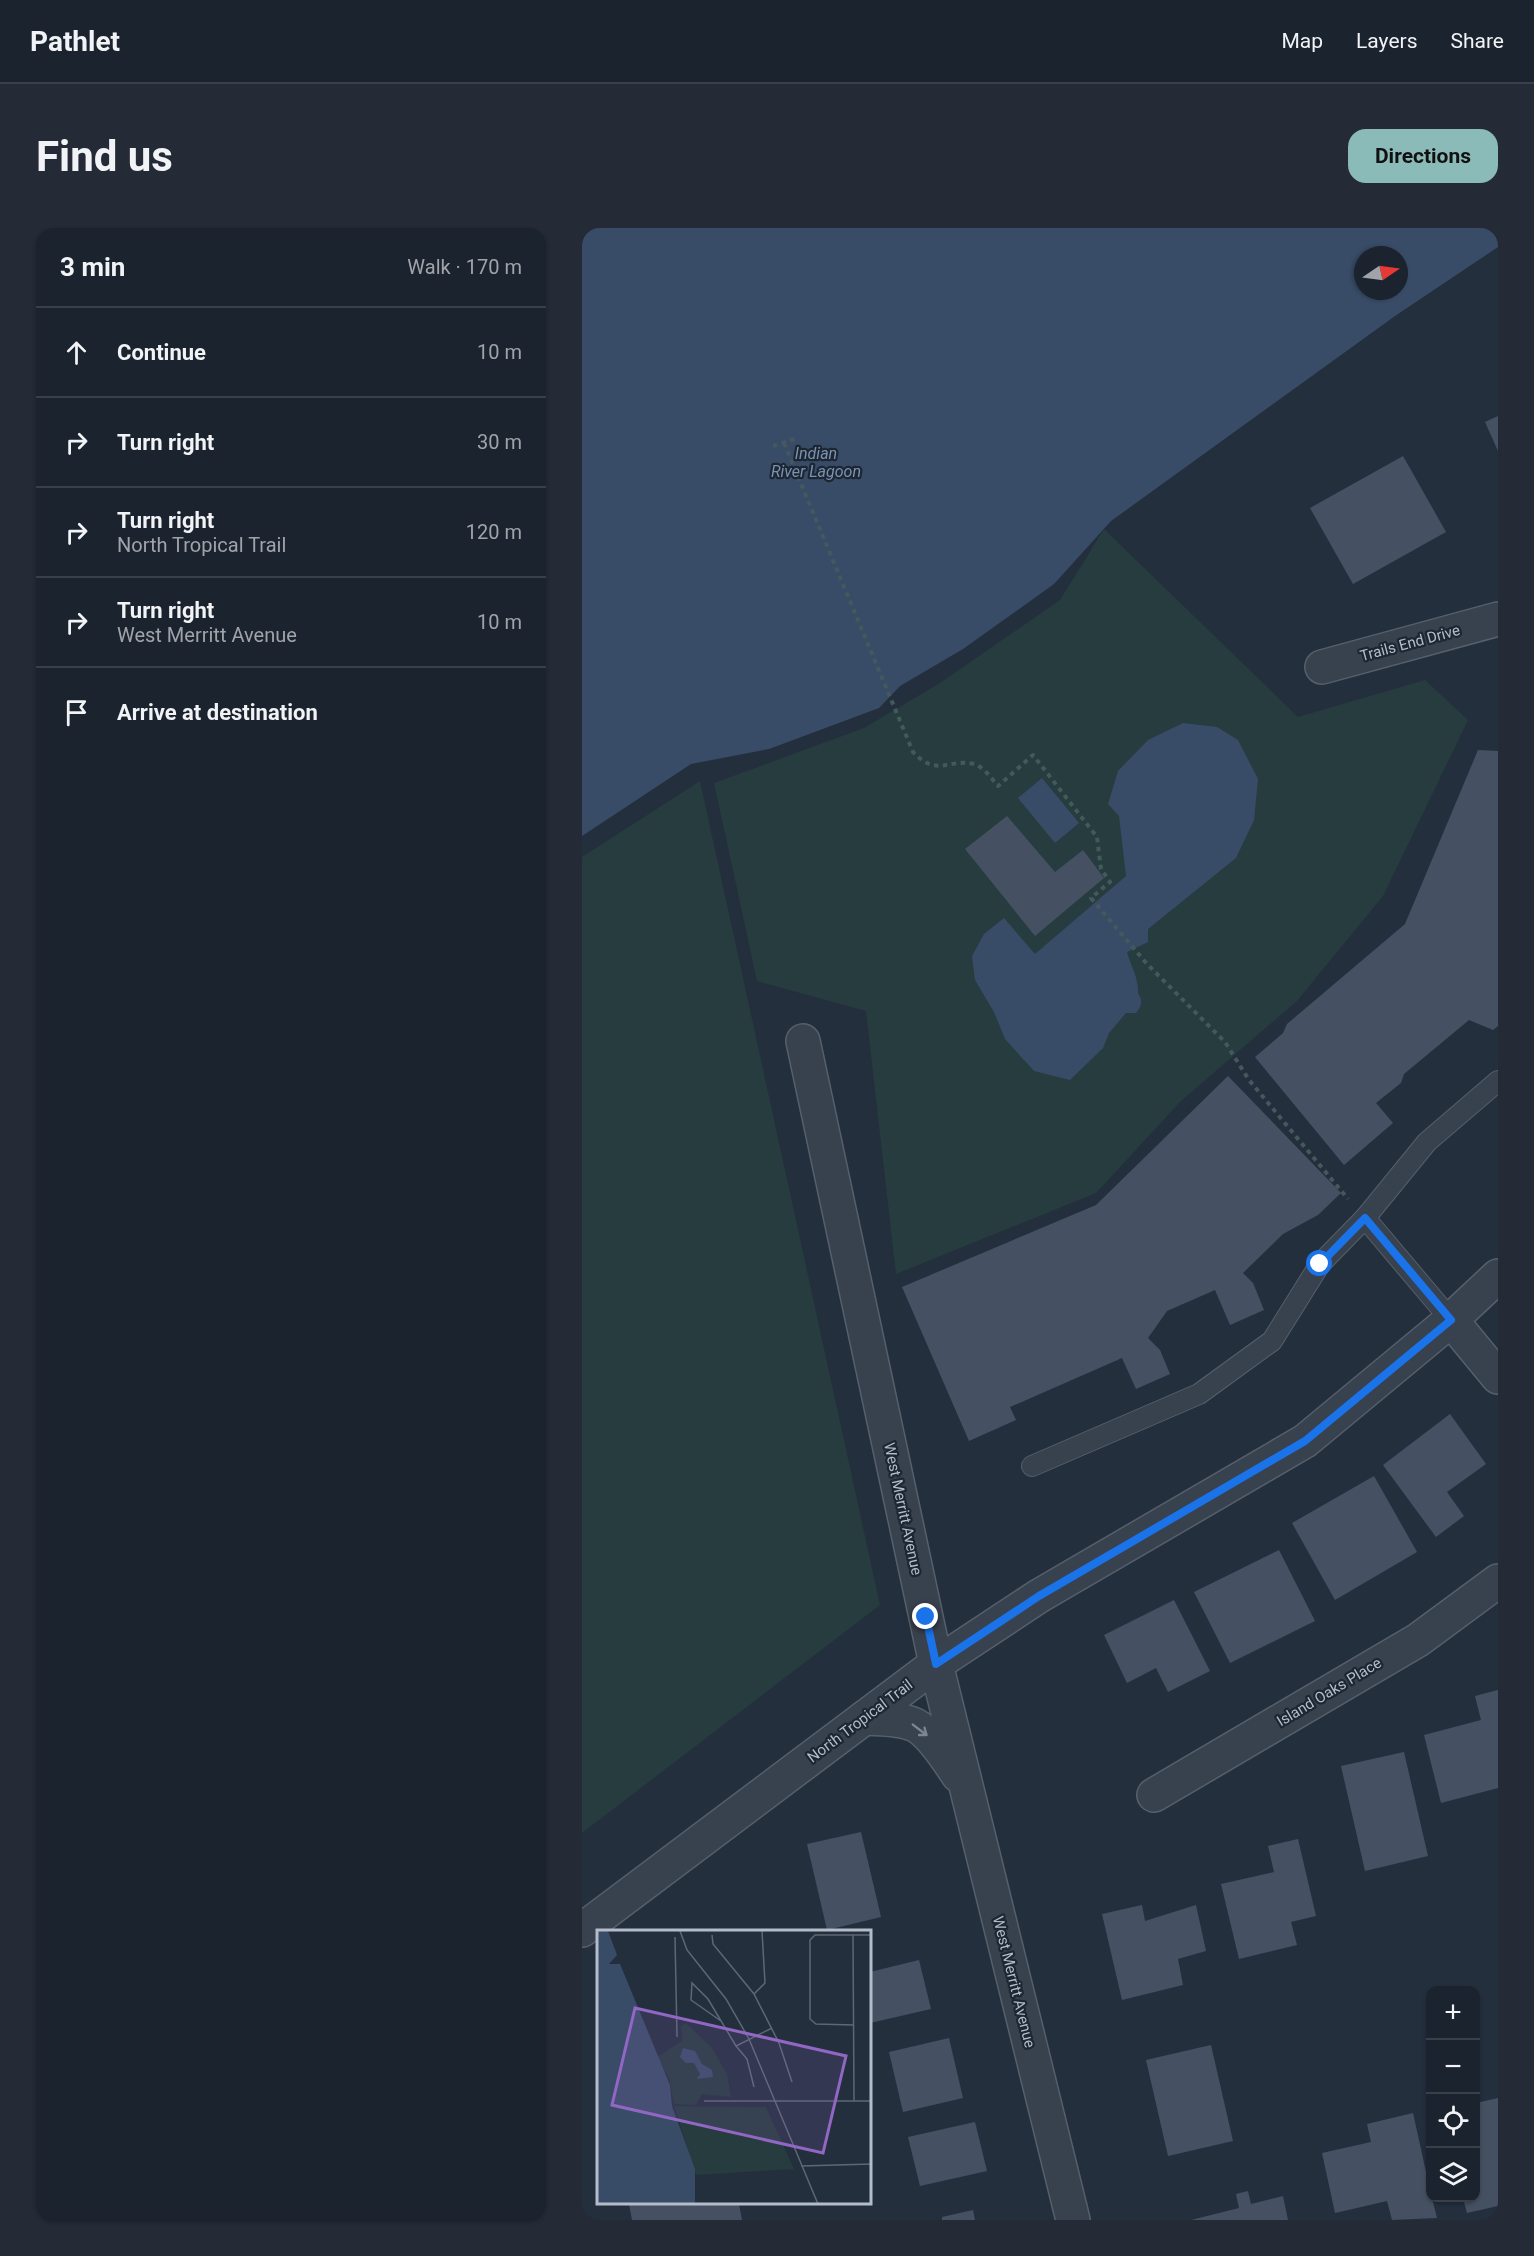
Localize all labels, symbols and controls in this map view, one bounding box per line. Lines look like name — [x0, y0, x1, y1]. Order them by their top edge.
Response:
text: Pathlet — [30, 25, 120, 58]
text: Map — [1281, 29, 1323, 53]
text: Layers — [1356, 29, 1417, 53]
text: Share — [1450, 29, 1504, 53]
button: Directions — [1348, 129, 1498, 183]
text: Find us — [36, 132, 173, 181]
north arrow — [1354, 246, 1408, 300]
text: 3 min — [60, 252, 125, 282]
text: Walk · 170 m — [407, 255, 522, 279]
icon: ahead — [60, 336, 93, 369]
text: Continue — [117, 340, 206, 365]
text: 10 m — [477, 340, 522, 364]
icon: right — [60, 426, 93, 459]
text: Turn right — [117, 430, 214, 455]
text: 30 m — [477, 430, 522, 454]
water label: Indian River Lagoon — [771, 444, 861, 481]
text: Turn right — [117, 508, 214, 533]
icon: right — [60, 516, 93, 549]
text: 120 m — [466, 520, 522, 544]
text: North Tropical Trail — [117, 533, 286, 557]
text: Turn right — [117, 598, 214, 623]
icon: right — [60, 606, 93, 639]
text: 10 m — [477, 610, 522, 634]
street label: Trails End Drive — [1358, 621, 1462, 665]
text: West Merritt Avenue — [117, 623, 297, 647]
icon: arrive — [60, 696, 93, 729]
text: Arrive at destination — [117, 700, 318, 725]
route start — [1306, 1250, 1332, 1276]
street label: West Merritt Avenue — [880, 1441, 926, 1577]
route end — [912, 1603, 938, 1629]
street label: Island Oaks Place — [1273, 1654, 1385, 1730]
street label: North Tropical Trail — [804, 1676, 916, 1766]
one-way arrow — [911, 1724, 927, 1736]
street label: West Merritt Avenue — [989, 1914, 1039, 2050]
inset map — [597, 1930, 872, 2205]
map controls — [1426, 1986, 1480, 2202]
button: + — [1426, 1986, 1480, 2040]
button: − — [1426, 2040, 1480, 2094]
button: locate — [1426, 2094, 1480, 2148]
button: layers — [1426, 2148, 1480, 2202]

